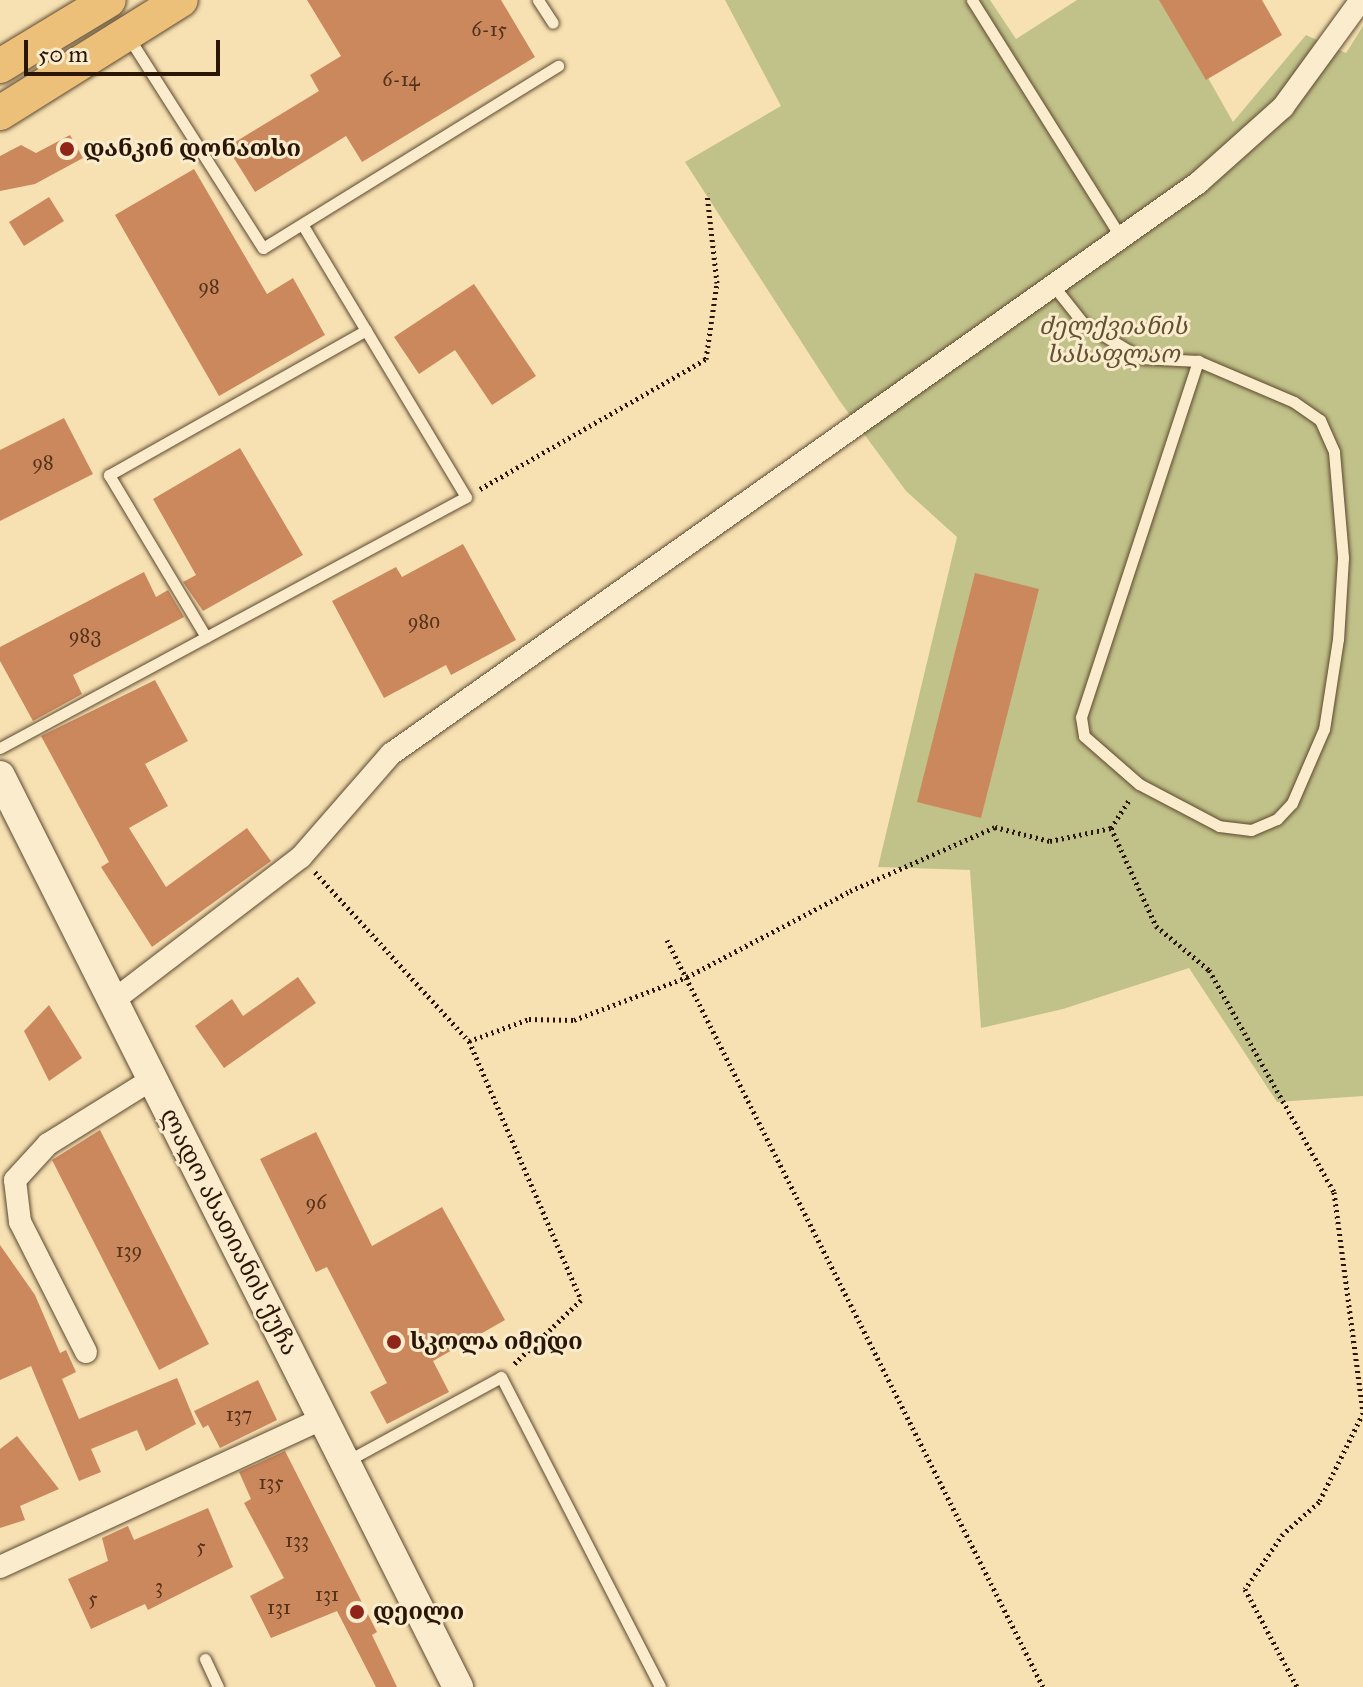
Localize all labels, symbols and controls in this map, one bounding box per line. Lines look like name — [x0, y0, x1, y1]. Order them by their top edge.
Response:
house number: 6-15 — [471, 17, 507, 41]
scale bar — [28, 24, 224, 74]
text: 50 m — [38, 39, 88, 69]
house number: 6-14 — [382, 67, 420, 91]
place label: დანკინ დონათსი — [83, 135, 301, 163]
marker: დანკინ დონათსი — [58, 140, 76, 158]
house number: 98 — [198, 274, 220, 298]
park label: ძელქვიანის სასაფლაო — [1039, 313, 1187, 369]
house number: 98 — [32, 450, 54, 474]
house number: 98ი — [408, 609, 440, 633]
house number: 98ვ — [69, 623, 101, 647]
street label: ლადო ასათიანის ქუჩა — [154, 1104, 304, 1360]
house number: 96 — [306, 1190, 326, 1214]
house number: 139 — [116, 1238, 142, 1262]
place label: სკოლა იმედი — [410, 1328, 583, 1356]
marker: სკოლა იმედი — [385, 1333, 403, 1351]
house number: 137 — [226, 1402, 252, 1426]
house number: 135 — [258, 1470, 284, 1494]
house number: 133 — [285, 1528, 309, 1552]
house number: 5 — [196, 1534, 206, 1558]
house number: 3 — [155, 1574, 163, 1598]
house number: 131 — [315, 1582, 339, 1606]
house number: 5 — [88, 1586, 98, 1610]
house number: 131 — [267, 1595, 291, 1619]
place label: დეილი — [373, 1598, 464, 1626]
marker: დეილი — [348, 1603, 366, 1621]

